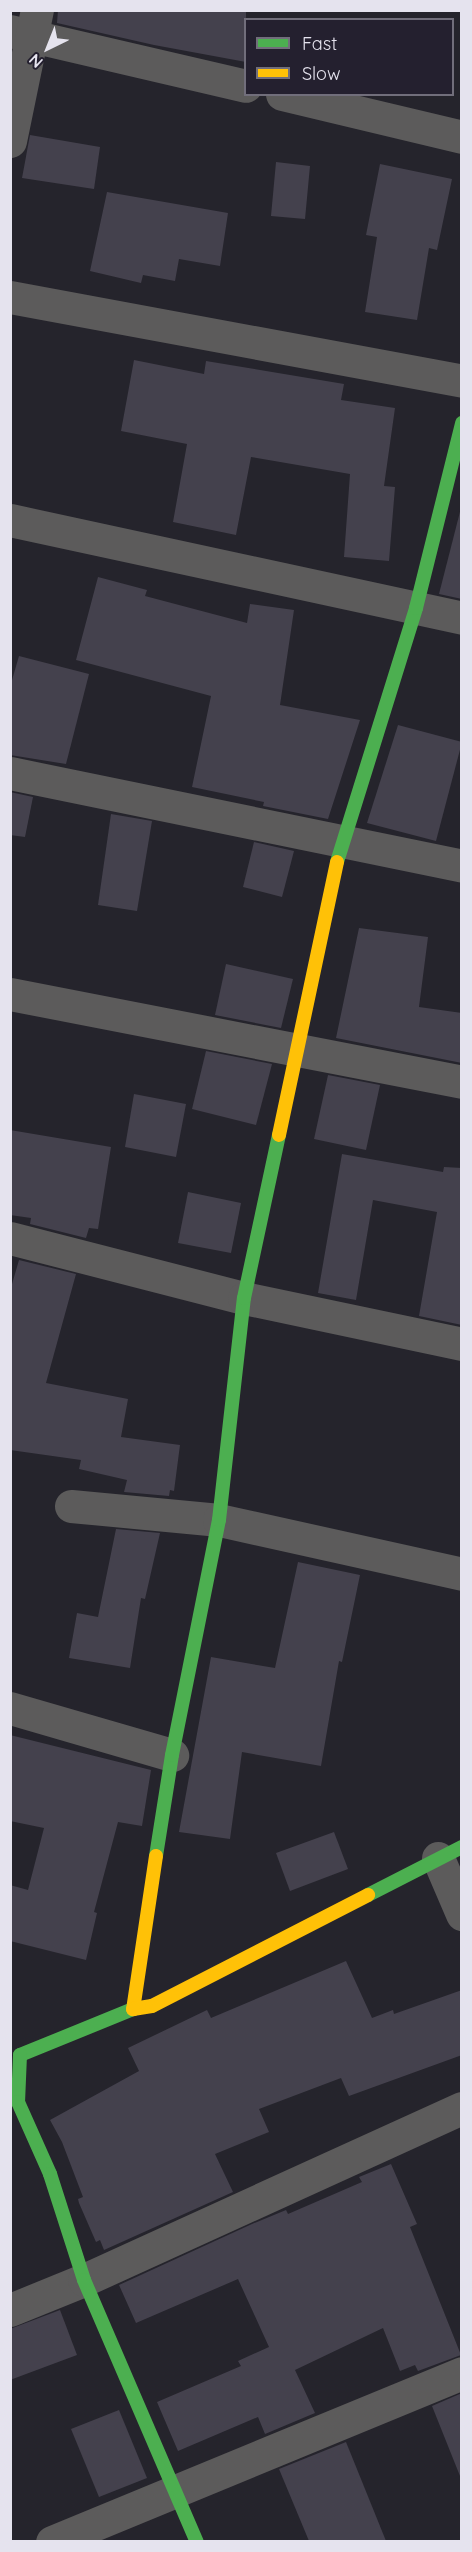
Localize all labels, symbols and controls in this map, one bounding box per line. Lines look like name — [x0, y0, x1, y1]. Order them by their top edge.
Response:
north arrow — [18, 18, 78, 78]
legend — [244, 18, 454, 96]
text: Fast — [302, 32, 337, 55]
text: N — [25, 50, 47, 72]
text: Slow — [302, 62, 340, 85]

